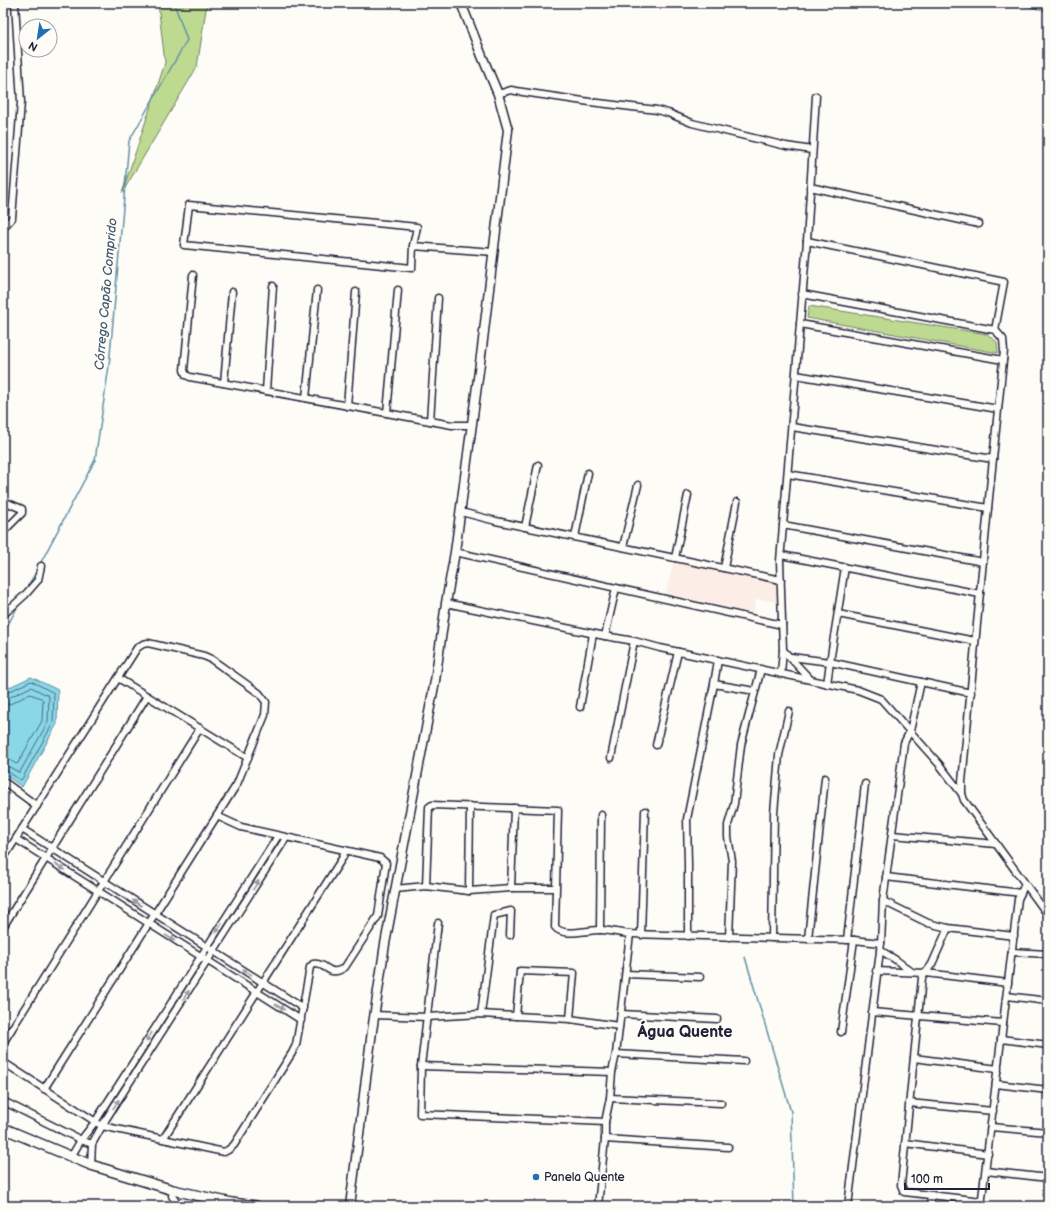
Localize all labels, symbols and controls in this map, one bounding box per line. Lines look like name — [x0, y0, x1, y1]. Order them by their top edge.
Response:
north arrow — [18, 18, 58, 58]
text: N — [26, 39, 40, 54]
water label: Córrego Capão Comprido — [91, 217, 121, 371]
one-way arrow — [55, 864, 66, 871]
one-way arrow — [252, 880, 260, 891]
one-way arrow — [131, 899, 143, 906]
one-way arrow — [215, 922, 223, 933]
one-way arrow — [164, 934, 176, 941]
one-way arrow — [241, 968, 253, 975]
one-way arrow — [182, 989, 189, 1001]
one-way arrow — [275, 1003, 285, 1011]
district label: Água Quente — [637, 1020, 732, 1042]
one-way arrow — [146, 1031, 153, 1043]
one-way arrow — [112, 1099, 119, 1110]
scale bar — [905, 1165, 989, 1191]
place label: Panela Quente — [544, 1170, 625, 1185]
marker: Panela Quente — [531, 1172, 541, 1182]
text: 100 m — [911, 1172, 943, 1187]

